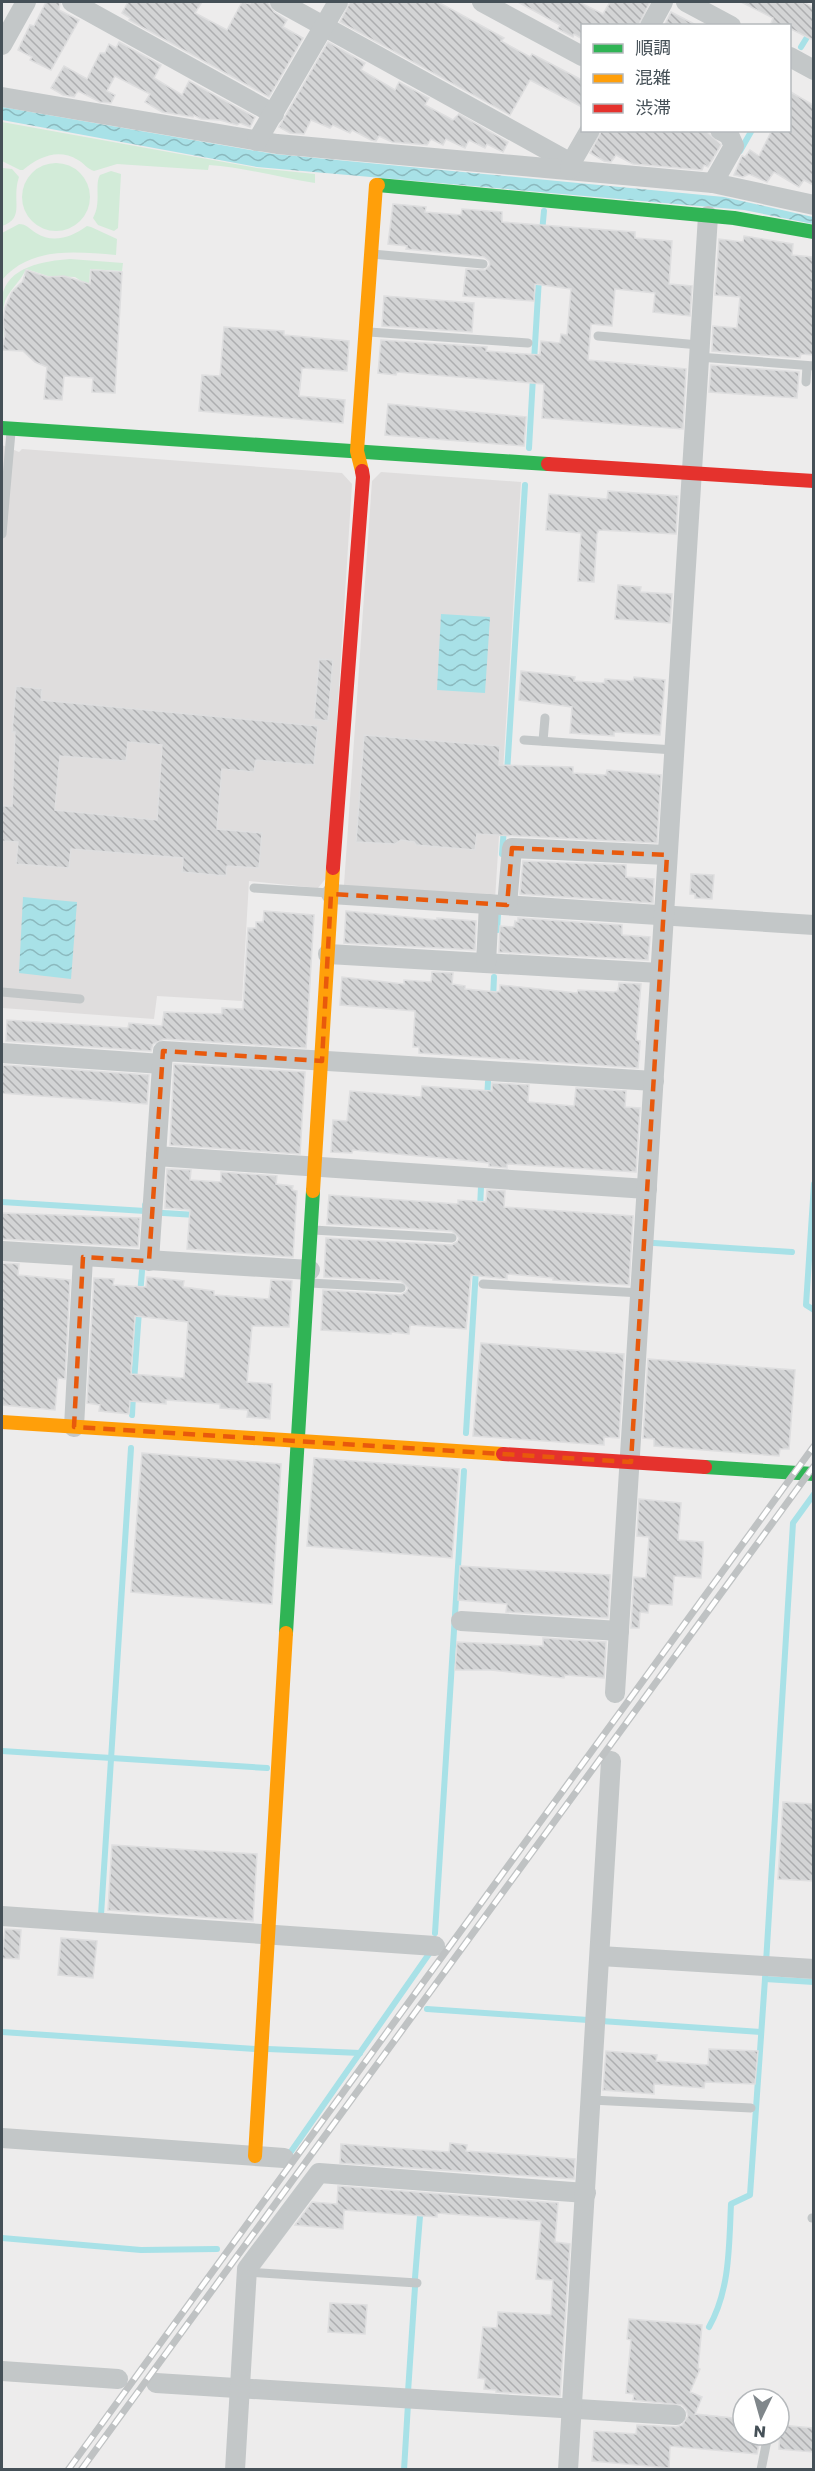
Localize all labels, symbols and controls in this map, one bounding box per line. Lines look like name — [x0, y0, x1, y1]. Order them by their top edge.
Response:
legend — [581, 24, 791, 132]
text: 順調 — [635, 35, 671, 60]
text: 混雑 — [635, 65, 671, 90]
text: 渋滞 — [635, 95, 671, 120]
north arrow — [731, 2387, 791, 2447]
text: N — [753, 2419, 767, 2443]

